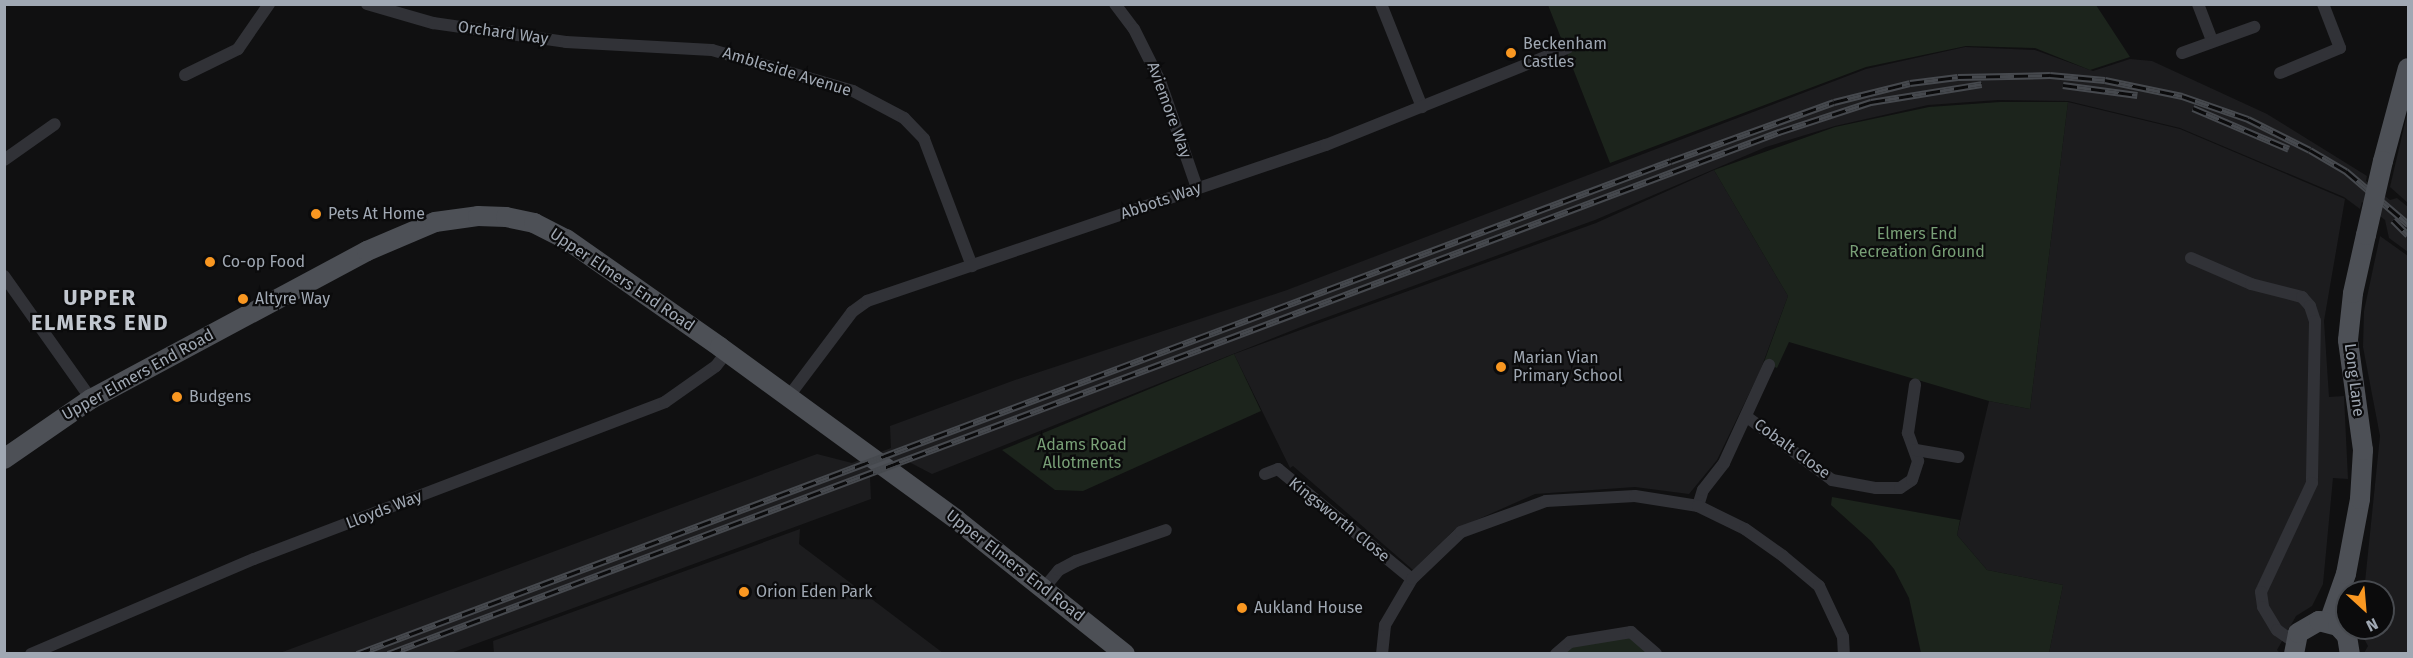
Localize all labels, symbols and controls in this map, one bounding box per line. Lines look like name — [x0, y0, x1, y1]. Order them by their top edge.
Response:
street label: Orchard Way — [457, 17, 549, 49]
place label: Beckenham Castles — [1523, 34, 1607, 72]
street label: Ambleside Avenue — [720, 43, 854, 101]
marker: Beckenham Castles — [1504, 46, 1518, 60]
street label: Aviemore Way — [1143, 59, 1195, 161]
street label: Abbots Way — [1118, 178, 1204, 224]
place label: Pets At Home — [328, 204, 425, 224]
marker: Pets At Home — [309, 207, 323, 221]
street label: Upper Elmers End Road — [546, 224, 698, 336]
park label: Elmers End Recreation Ground — [1849, 224, 1985, 262]
place label: Co-op Food — [222, 252, 305, 272]
marker: Co-op Food — [203, 255, 217, 269]
district label: UPPER ELMERS END — [31, 284, 169, 336]
place label: Altyre Way — [255, 289, 330, 309]
marker: Altyre Way — [236, 292, 250, 306]
street label: Upper Elmers End Road — [59, 325, 217, 425]
street label: Long Lane — [2340, 342, 2368, 418]
place label: Marian Vian Primary School — [1513, 348, 1622, 386]
marker: Marian Vian Primary School — [1494, 360, 1508, 374]
place label: Budgens — [189, 387, 251, 407]
marker: Budgens — [170, 390, 184, 404]
street label: Cobalt Close — [1750, 415, 1834, 483]
park label: Adams Road Allotments — [1037, 435, 1127, 473]
street label: Kingsworth Close — [1285, 473, 1393, 567]
street label: Lloyds Way — [343, 487, 425, 533]
street label: Upper Elmers End Road — [942, 506, 1088, 626]
north arrow — [2335, 580, 2395, 640]
place label: Orion Eden Park — [756, 582, 872, 602]
marker: Orion Eden Park — [737, 585, 751, 599]
place label: Aukland House — [1254, 598, 1363, 618]
marker: Aukland House — [1235, 601, 1249, 615]
text: N — [2363, 614, 2381, 636]

